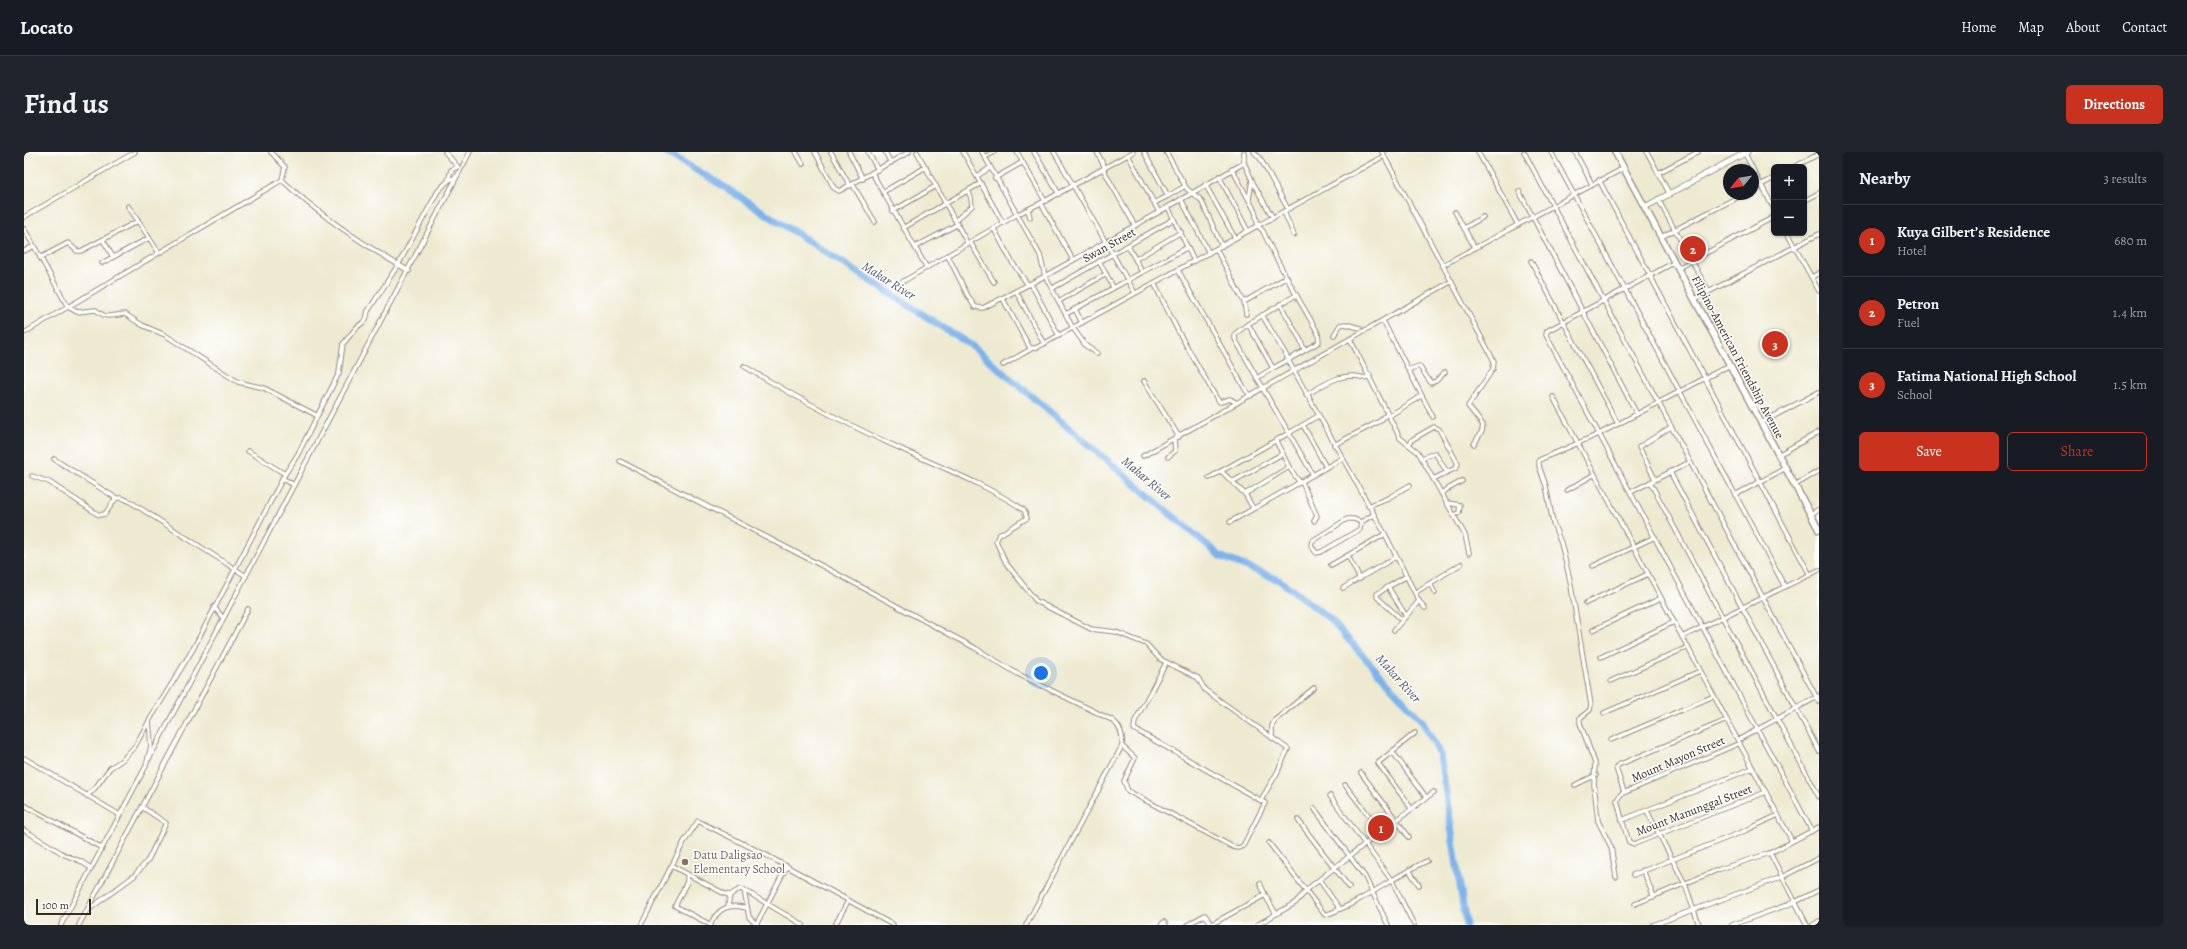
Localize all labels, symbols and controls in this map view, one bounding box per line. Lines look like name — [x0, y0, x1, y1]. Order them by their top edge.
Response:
text: Locato — [20, 15, 73, 41]
text: Home — [1961, 18, 1996, 37]
text: Map — [2018, 18, 2044, 37]
text: About — [2066, 18, 2100, 37]
text: Contact — [2122, 18, 2167, 37]
text: Find us — [24, 85, 109, 123]
button: Directions — [2066, 85, 2163, 124]
north arrow — [1723, 164, 1759, 200]
map controls — [1771, 164, 1807, 236]
button: + — [1771, 164, 1807, 200]
text: Nearby — [1859, 167, 1910, 190]
text: 3 results — [2103, 170, 2147, 187]
button: − — [1771, 200, 1807, 236]
text: Kuya Gilbert’s Residence — [1897, 222, 2050, 242]
street label: Swan Street — [1080, 224, 1138, 266]
text: 1 — [1870, 232, 1874, 249]
text: 680 m — [2114, 232, 2147, 249]
pin: 2 — [1680, 234, 1706, 264]
text: Hotel — [1897, 242, 1926, 259]
water label: Makar River — [859, 257, 919, 304]
street label: Filipino-American Friendship Avenue — [1688, 273, 1788, 441]
text: Petron — [1897, 294, 1939, 314]
text: 2 — [1869, 304, 1875, 321]
text: 1.4 km — [2113, 304, 2147, 321]
text: Fuel — [1897, 314, 1920, 331]
pin: 3 — [1762, 329, 1788, 359]
text: Fatima National High School — [1897, 366, 2076, 386]
text: 3 — [1869, 376, 1875, 393]
text: 1.5 km — [2113, 376, 2147, 393]
text: School — [1897, 386, 1932, 403]
button: Save — [1859, 432, 1999, 471]
button: Share — [2007, 432, 2147, 471]
water label: Makar River — [1118, 453, 1175, 504]
water label: Makar River — [1372, 650, 1425, 707]
your location — [1031, 663, 1051, 683]
street label: Mount Mayon Street — [1629, 732, 1727, 786]
street label: Mount Manunggal Street — [1634, 781, 1754, 839]
pin: 1 — [1368, 813, 1394, 843]
place label: Datu Daligsao Elementary School — [693, 847, 785, 877]
marker: Datu Daligsao Elementary School — [680, 857, 690, 867]
scale bar — [36, 897, 91, 916]
text: 100 m — [42, 898, 69, 913]

